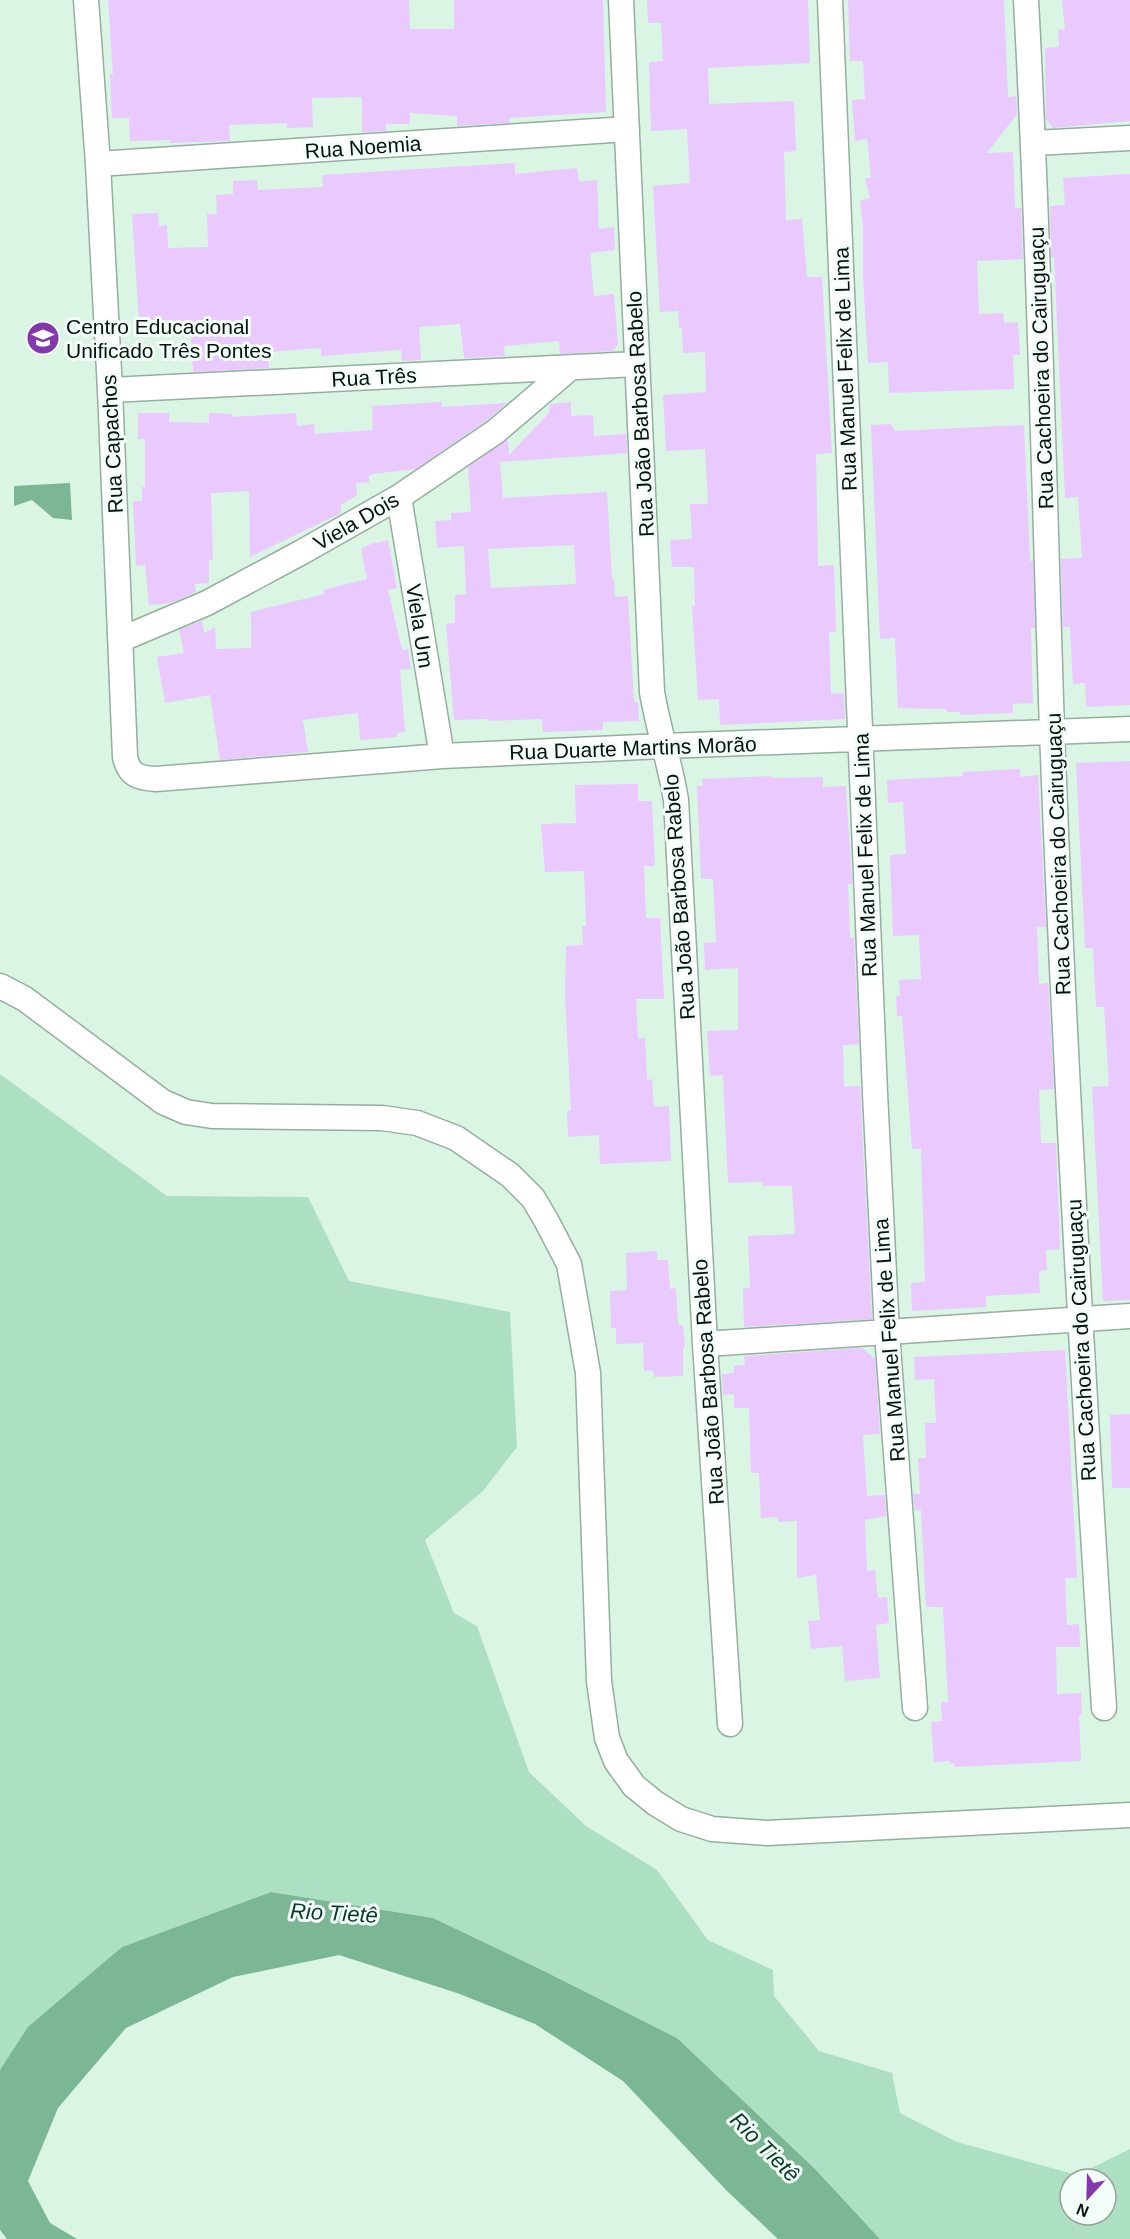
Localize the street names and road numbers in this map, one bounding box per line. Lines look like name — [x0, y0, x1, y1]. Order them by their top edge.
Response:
street label: Rua Noemia — [304, 131, 422, 163]
street label: Rua Cachoeira do Cairuguaçu — [1025, 226, 1057, 510]
street label: Rua Manuel Felix de Lima — [829, 246, 861, 491]
street label: Rua João Barbosa Rabelo — [622, 290, 658, 538]
street label: Rua Três — [331, 363, 417, 391]
street label: Rua Capachos — [97, 374, 127, 514]
street label: Viela Dois — [309, 487, 403, 555]
street label: Viela Um — [402, 582, 438, 670]
street label: Rua Cachoeira do Cairuguaçu — [1042, 712, 1074, 996]
street label: Rua Duarte Martins Morão — [509, 732, 757, 764]
street label: Rua Manuel Felix de Lima — [849, 732, 881, 977]
street label: Rua João Barbosa Rabelo — [659, 773, 699, 1021]
street label: Rua Cachoeira do Cairuguaçu — [1062, 1198, 1100, 1482]
street label: Rua Manuel Felix de Lima — [869, 1217, 909, 1462]
street label: Rua João Barbosa Rabelo — [688, 1258, 728, 1506]

